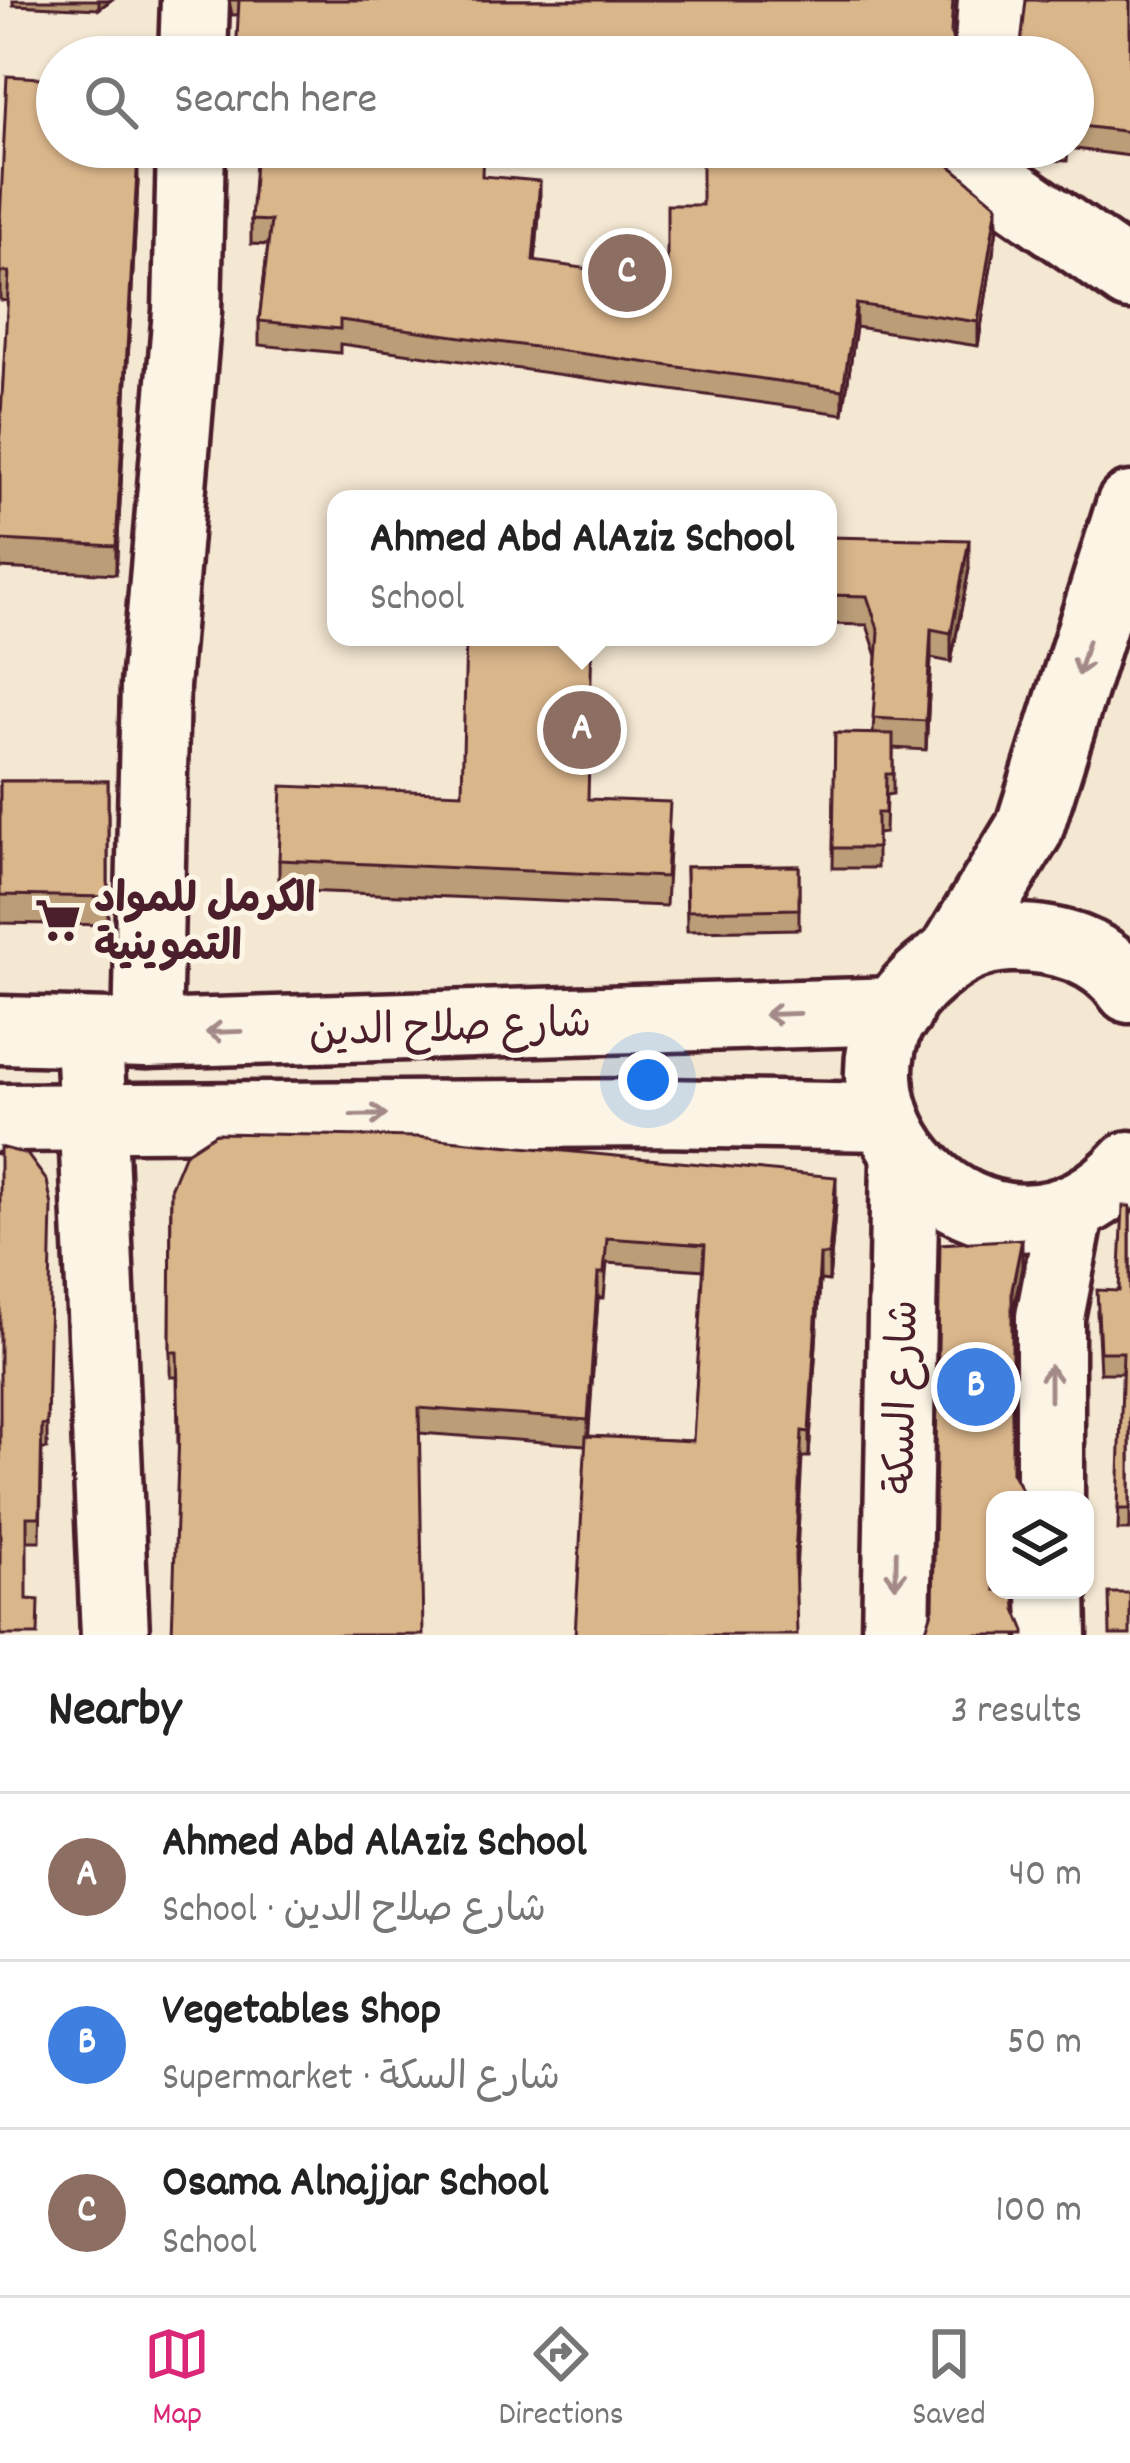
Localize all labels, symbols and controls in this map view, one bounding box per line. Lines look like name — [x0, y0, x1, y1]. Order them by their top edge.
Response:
search box — [36, 36, 1094, 168]
icon: search — [78, 69, 144, 135]
text: Search here — [174, 70, 377, 134]
pin: C — [588, 228, 666, 318]
popup — [327, 490, 837, 646]
text: Ahmed Abd AlAziz School — [370, 509, 794, 573]
text: School — [370, 573, 464, 628]
one-way arrow — [1070, 638, 1092, 676]
pin: A — [543, 685, 621, 775]
place label: الكرمل للمواد التموينية — [94, 873, 316, 981]
supermarket icon: الكرمل للمواد التموينية — [33, 895, 83, 945]
street label: شارع صلاح الدين — [308, 997, 593, 1067]
one-way arrow — [763, 1003, 802, 1026]
one-way arrow — [205, 1020, 244, 1043]
your location — [618, 1050, 678, 1110]
one-way arrow — [349, 1104, 388, 1126]
street label: شارع السكة — [874, 1299, 938, 1495]
pin: B — [937, 1342, 1015, 1432]
one-way arrow — [1039, 1364, 1061, 1403]
map controls — [986, 1491, 1094, 1599]
button: layers — [986, 1491, 1094, 1599]
one-way arrow — [885, 1549, 907, 1588]
text: Nearby — [48, 1677, 181, 1749]
text: 3 results — [951, 1686, 1082, 1741]
text: Ahmed Abd AlAziz School — [162, 1813, 587, 1877]
text: A — [76, 1849, 98, 1904]
text: 40 m — [1009, 1849, 1082, 1904]
text: School · شارع صلاح الدين — [162, 1885, 546, 1940]
text: Vegetables Shop — [162, 1981, 441, 2045]
text: B — [78, 2017, 96, 2072]
text: 50 m — [1007, 2017, 1082, 2072]
text: Supermarket · شارع السكة — [162, 2053, 560, 2108]
text: Osama Alnajjar School — [162, 2153, 548, 2217]
text: C — [77, 2185, 97, 2240]
text: 100 m — [995, 2185, 1082, 2240]
text: School — [162, 2217, 257, 2272]
tab: Map — [144, 2321, 210, 2440]
tab: Directions — [499, 2321, 624, 2440]
tab: Saved — [912, 2321, 986, 2440]

